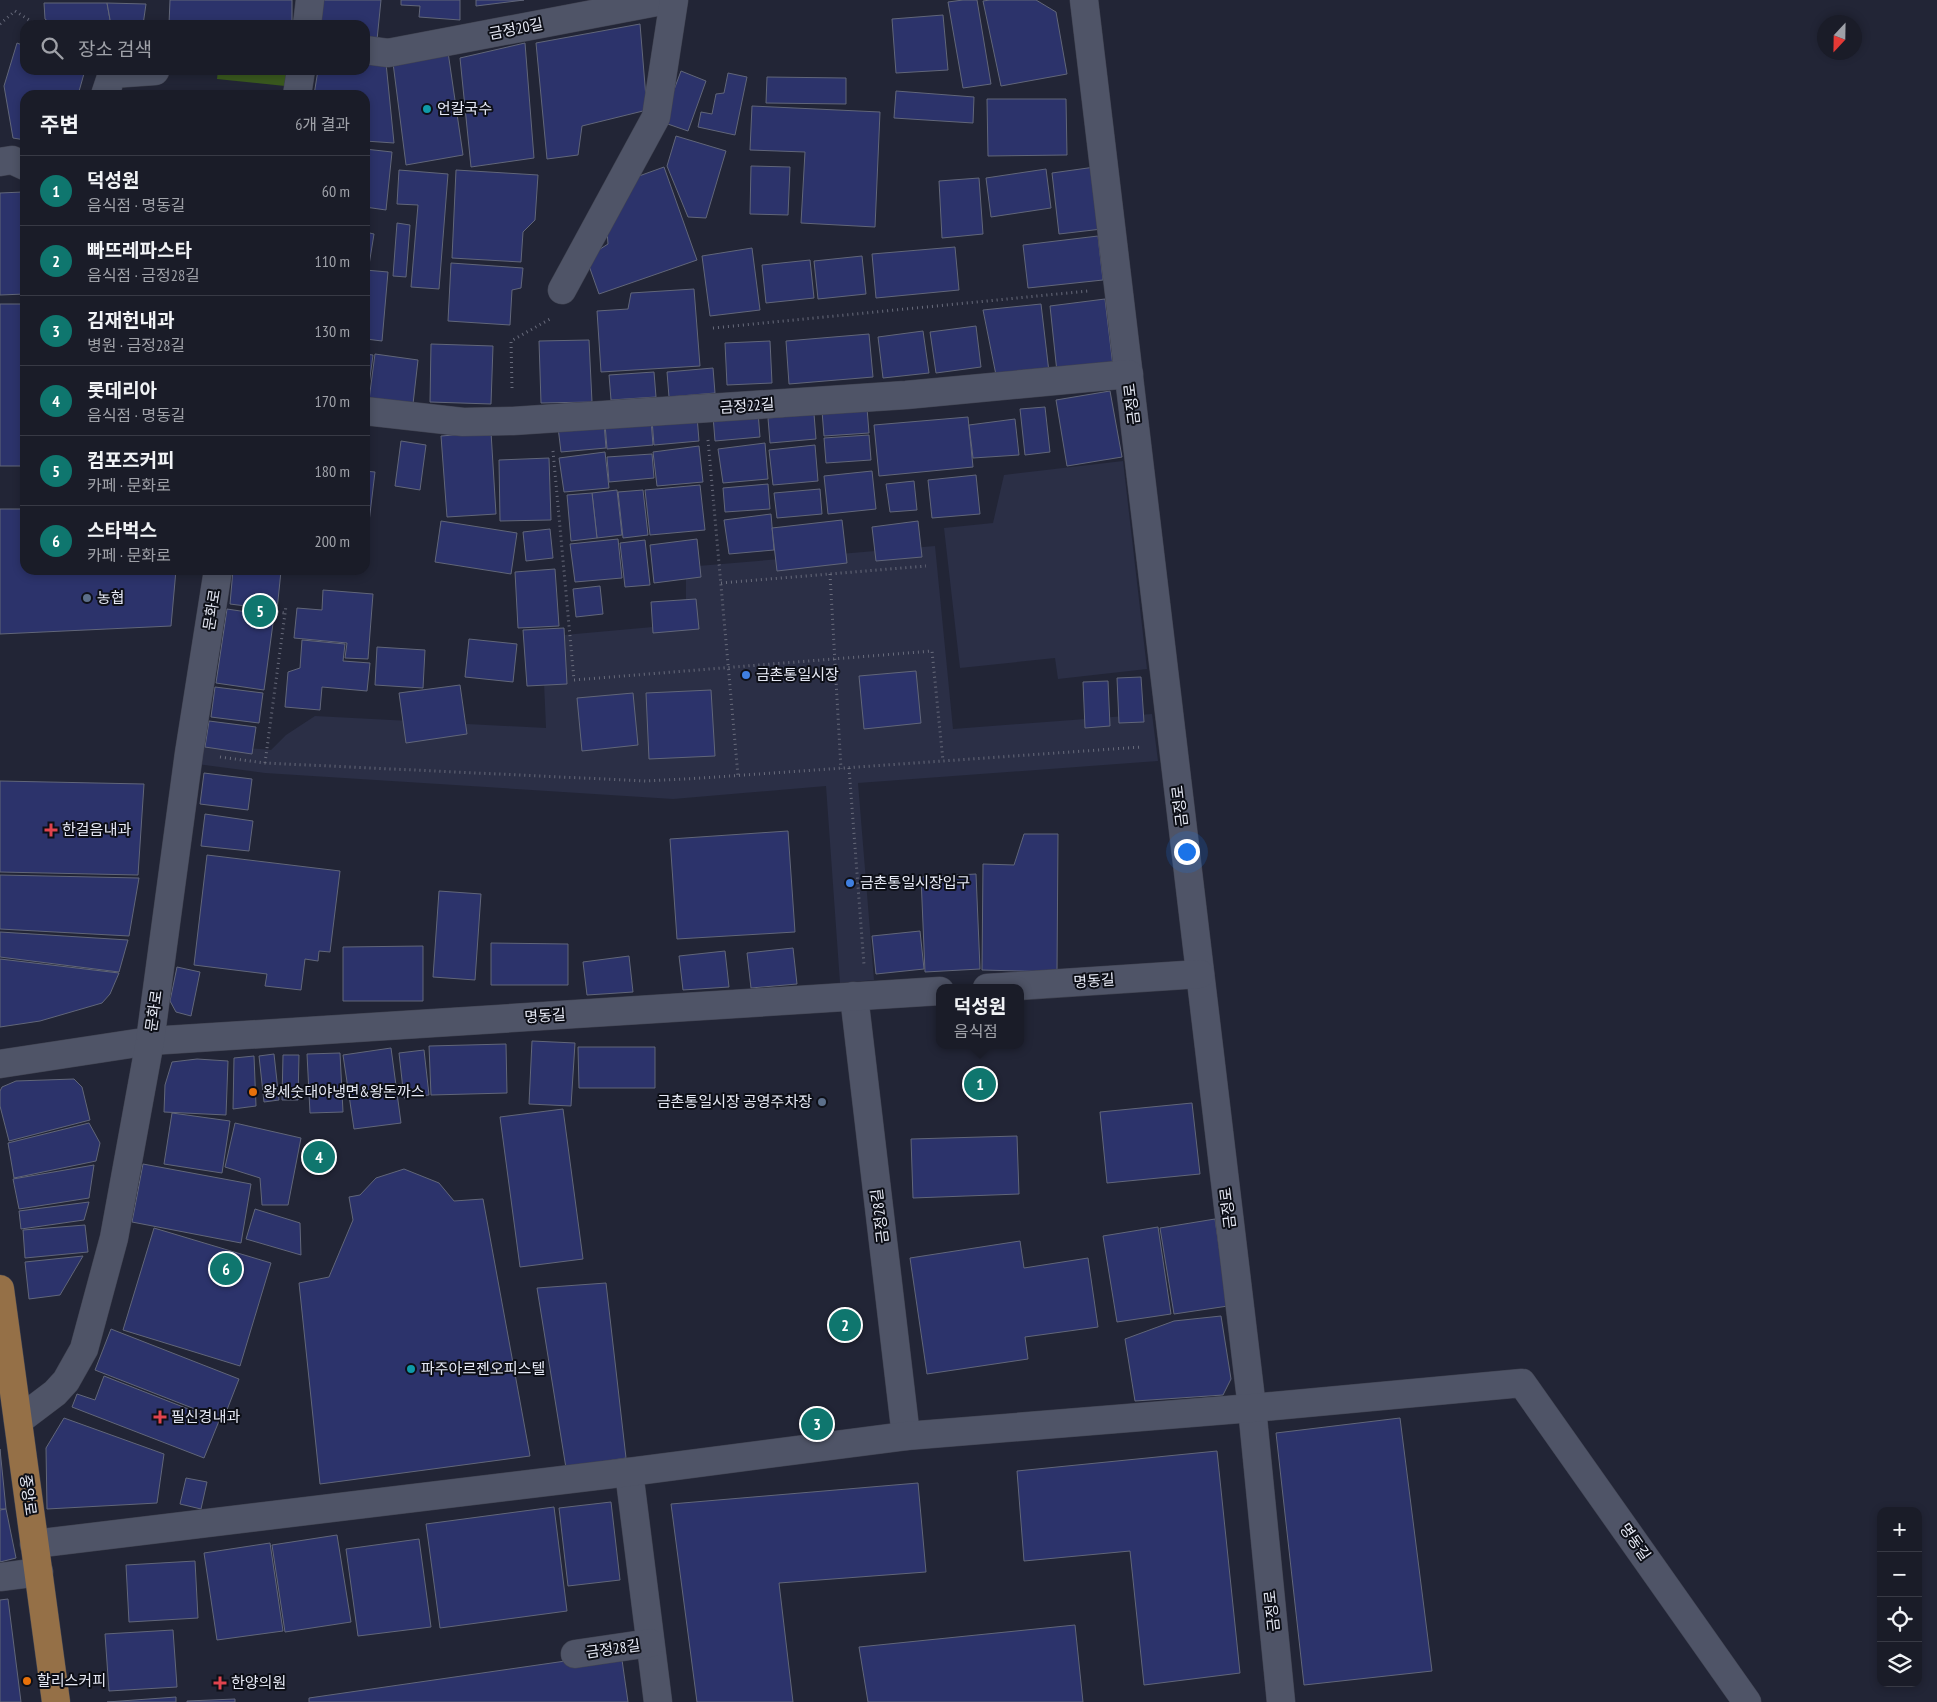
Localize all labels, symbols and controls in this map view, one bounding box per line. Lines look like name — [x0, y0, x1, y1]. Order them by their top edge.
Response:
street label: 금정20길 — [487, 14, 545, 43]
north arrow — [1817, 15, 1862, 60]
search box — [20, 20, 370, 75]
icon: search — [38, 34, 66, 62]
text: 장소 검색 — [78, 37, 152, 61]
place label: 언칼국수 — [437, 99, 492, 118]
marker: 언칼국수 — [421, 103, 433, 115]
text: 주변 — [40, 111, 79, 138]
text: 6개 결과 — [295, 114, 350, 134]
text: 덕성원 — [87, 168, 139, 192]
text: 1 — [52, 181, 60, 201]
text: 60 m — [322, 181, 350, 201]
text: 음식점 · 명동길 — [87, 195, 186, 215]
text: 빠뜨레파스타 — [87, 238, 192, 262]
text: 2 — [52, 251, 60, 271]
text: 110 m — [315, 251, 350, 271]
text: 음식점 · 금정28길 — [87, 265, 200, 285]
text: 김재헌내과 — [87, 308, 174, 332]
text: 3 — [52, 321, 60, 341]
text: 130 m — [315, 321, 350, 341]
text: 병원 · 금정28길 — [87, 335, 185, 355]
text: 롯데리아 — [87, 378, 157, 402]
street label: 금정로 — [1120, 382, 1143, 426]
text: 4 — [52, 391, 60, 411]
text: 170 m — [315, 391, 350, 411]
street label: 금정22길 — [719, 394, 775, 417]
text: 음식점 · 명동길 — [87, 405, 186, 425]
text: 컴포즈커피 — [87, 448, 174, 472]
text: 5 — [52, 461, 60, 481]
text: 180 m — [315, 461, 350, 481]
text: 카페 · 문화로 — [87, 475, 171, 495]
text: 스타벅스 — [87, 518, 157, 542]
text: 6 — [52, 531, 60, 551]
text: 200 m — [315, 531, 350, 551]
text: 카페 · 문화로 — [87, 545, 171, 565]
place label: 농협 — [97, 588, 125, 607]
street label: 문화로 — [199, 588, 224, 632]
marker: 농협 — [81, 592, 93, 604]
pin: 5 — [244, 592, 276, 630]
place label: 금촌통일시장 — [756, 665, 839, 684]
marker: 금촌통일시장 — [740, 669, 752, 681]
street label: 금정로 — [1168, 784, 1191, 828]
place label: 한걸음내과 — [62, 820, 131, 839]
marker: 한걸음내과 — [44, 823, 58, 837]
your location — [1174, 839, 1200, 865]
place label: 금촌통일시장입구 — [860, 873, 970, 892]
marker: 금촌통일시장입구 — [844, 877, 856, 889]
street label: 명동길 — [1073, 970, 1115, 991]
popup — [936, 984, 1024, 1049]
street label: 문화로 — [141, 989, 166, 1033]
text: 덕성원 — [954, 994, 1006, 1018]
street label: 명동길 — [524, 1005, 566, 1026]
text: 음식점 — [954, 1021, 998, 1041]
pin: 1 — [964, 1065, 996, 1103]
place label: 왕세숫대야냉면&왕돈까스 — [263, 1082, 425, 1101]
marker: 왕세숫대야냉면&왕돈까스 — [247, 1086, 259, 1098]
place label: 금촌통일시장 공영주차장 — [657, 1092, 812, 1111]
marker: 금촌통일시장 공영주차장 — [816, 1096, 828, 1108]
pin: 4 — [303, 1138, 335, 1176]
street label: 금정로 — [1216, 1186, 1239, 1230]
street label: 금정28길 — [867, 1188, 892, 1244]
pin: 6 — [210, 1250, 242, 1288]
pin: 2 — [829, 1306, 861, 1344]
place label: 파주아르젠오피스텔 — [421, 1359, 545, 1378]
marker: 파주아르젠오피스텔 — [405, 1363, 417, 1375]
pin: 3 — [801, 1405, 833, 1443]
place label: 필신경내과 — [171, 1407, 240, 1426]
marker: 필신경내과 — [153, 1410, 167, 1424]
street label: 중앙로 — [16, 1473, 41, 1517]
map controls — [1877, 1507, 1922, 1687]
button: + — [1877, 1507, 1922, 1552]
street label: 명동길 — [1616, 1519, 1655, 1564]
button: − — [1877, 1552, 1922, 1597]
street label: 금정로 — [1260, 1589, 1283, 1633]
button: locate — [1877, 1597, 1922, 1642]
street label: 금정28길 — [584, 1635, 641, 1662]
button: layers — [1877, 1642, 1922, 1687]
place label: 할리스커피 — [37, 1671, 106, 1690]
place label: 한양의원 — [231, 1673, 286, 1692]
marker: 할리스커피 — [21, 1675, 33, 1687]
marker: 한양의원 — [213, 1676, 227, 1690]

